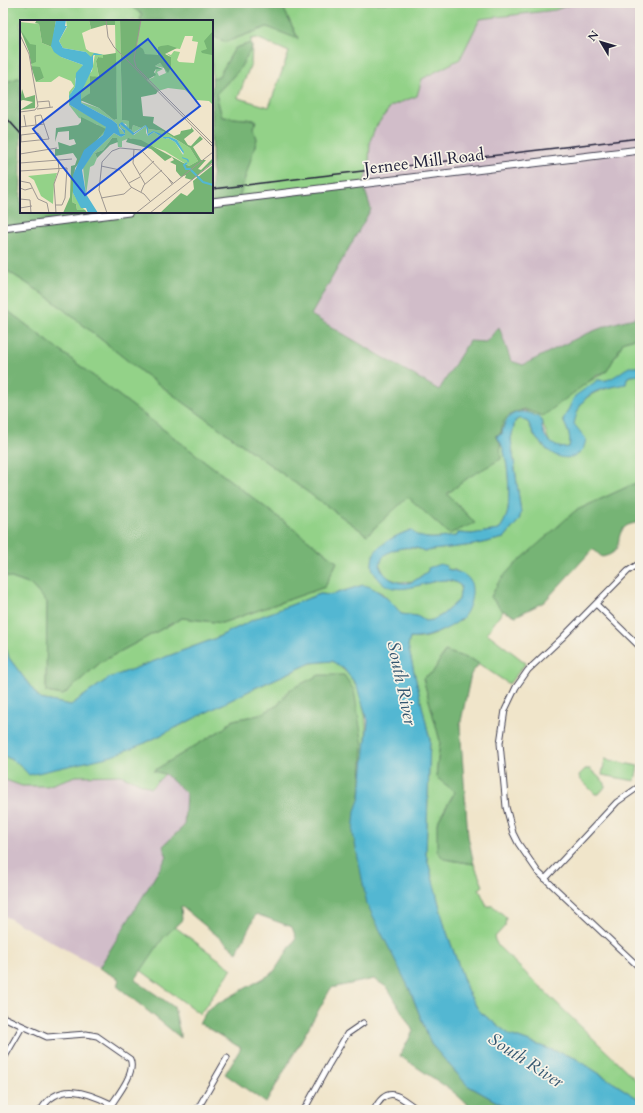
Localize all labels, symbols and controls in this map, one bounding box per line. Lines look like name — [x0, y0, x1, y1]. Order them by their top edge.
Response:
inset map — [20, 20, 213, 213]
north arrow — [581, 22, 621, 62]
text: N — [585, 27, 603, 45]
street label: Jernee Mill Road — [360, 143, 485, 181]
water label: South River — [380, 639, 423, 728]
water label: South River — [483, 1027, 569, 1095]

